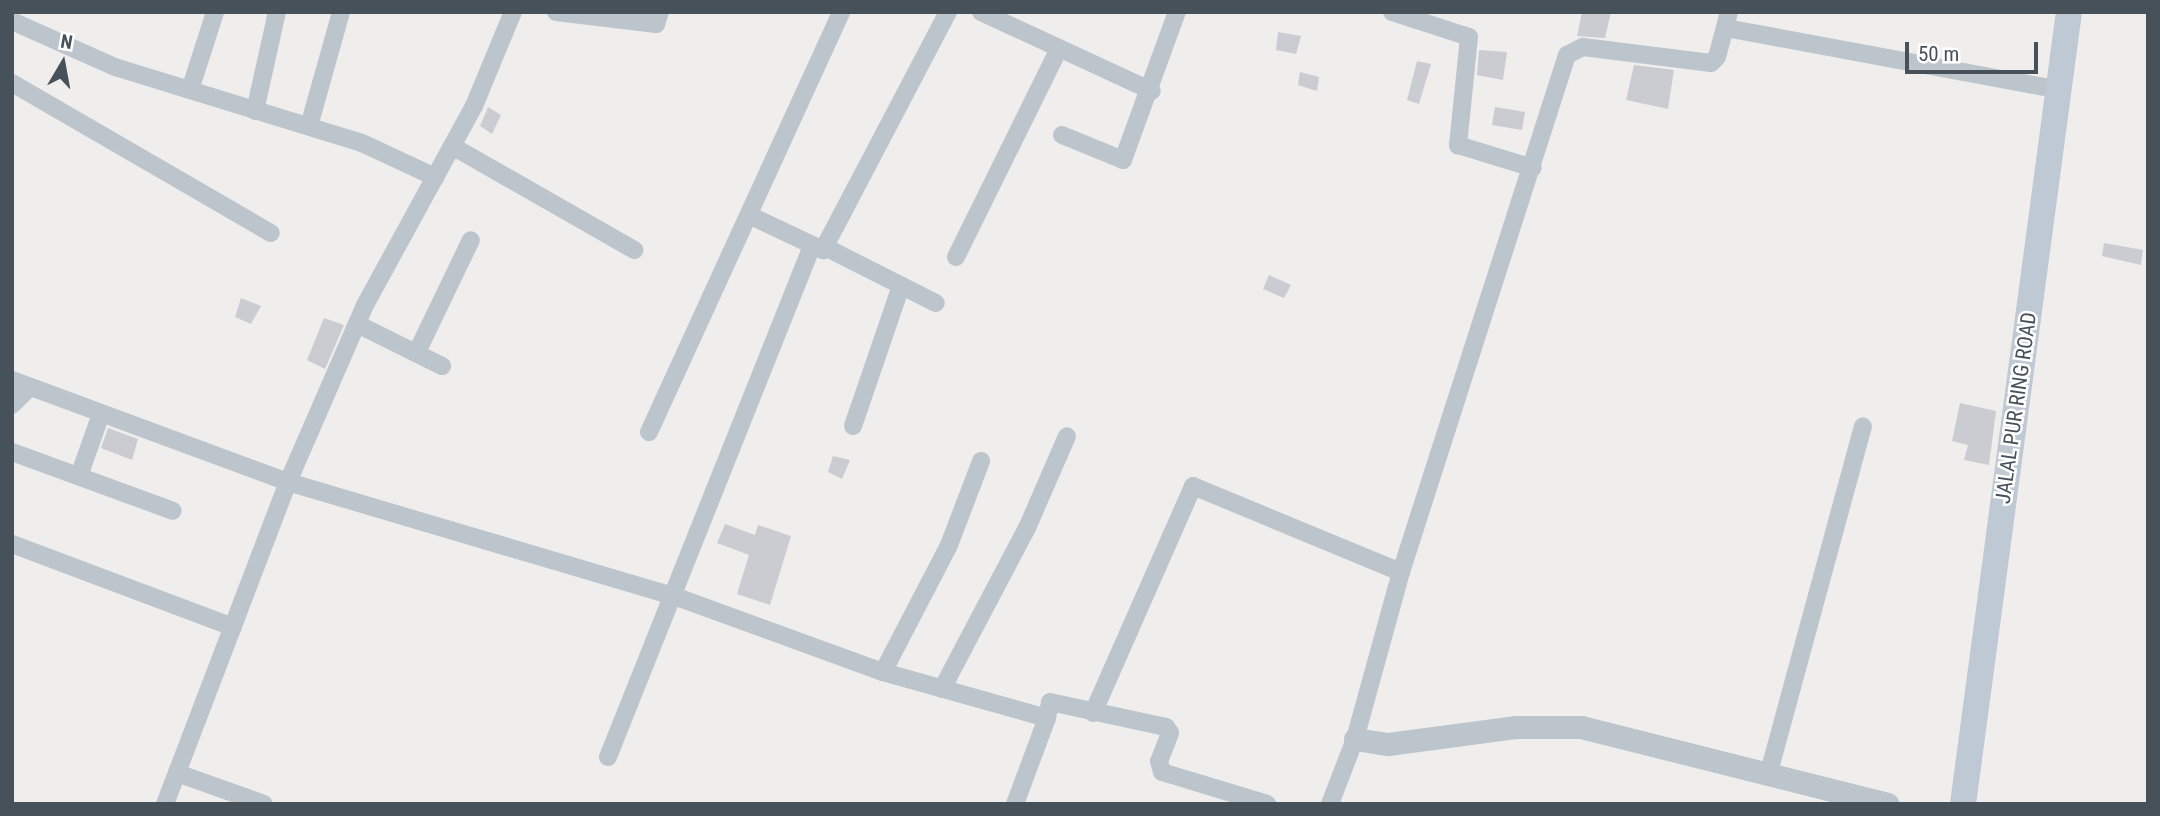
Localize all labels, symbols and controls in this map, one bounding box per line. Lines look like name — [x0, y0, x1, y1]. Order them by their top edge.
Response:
north arrow — [28, 28, 98, 98]
scale bar — [1908, 28, 2041, 72]
text: N — [59, 29, 74, 54]
text: 50 m — [1918, 42, 1959, 66]
street label: JALAL PUR RING ROAD — [1990, 311, 2042, 505]

